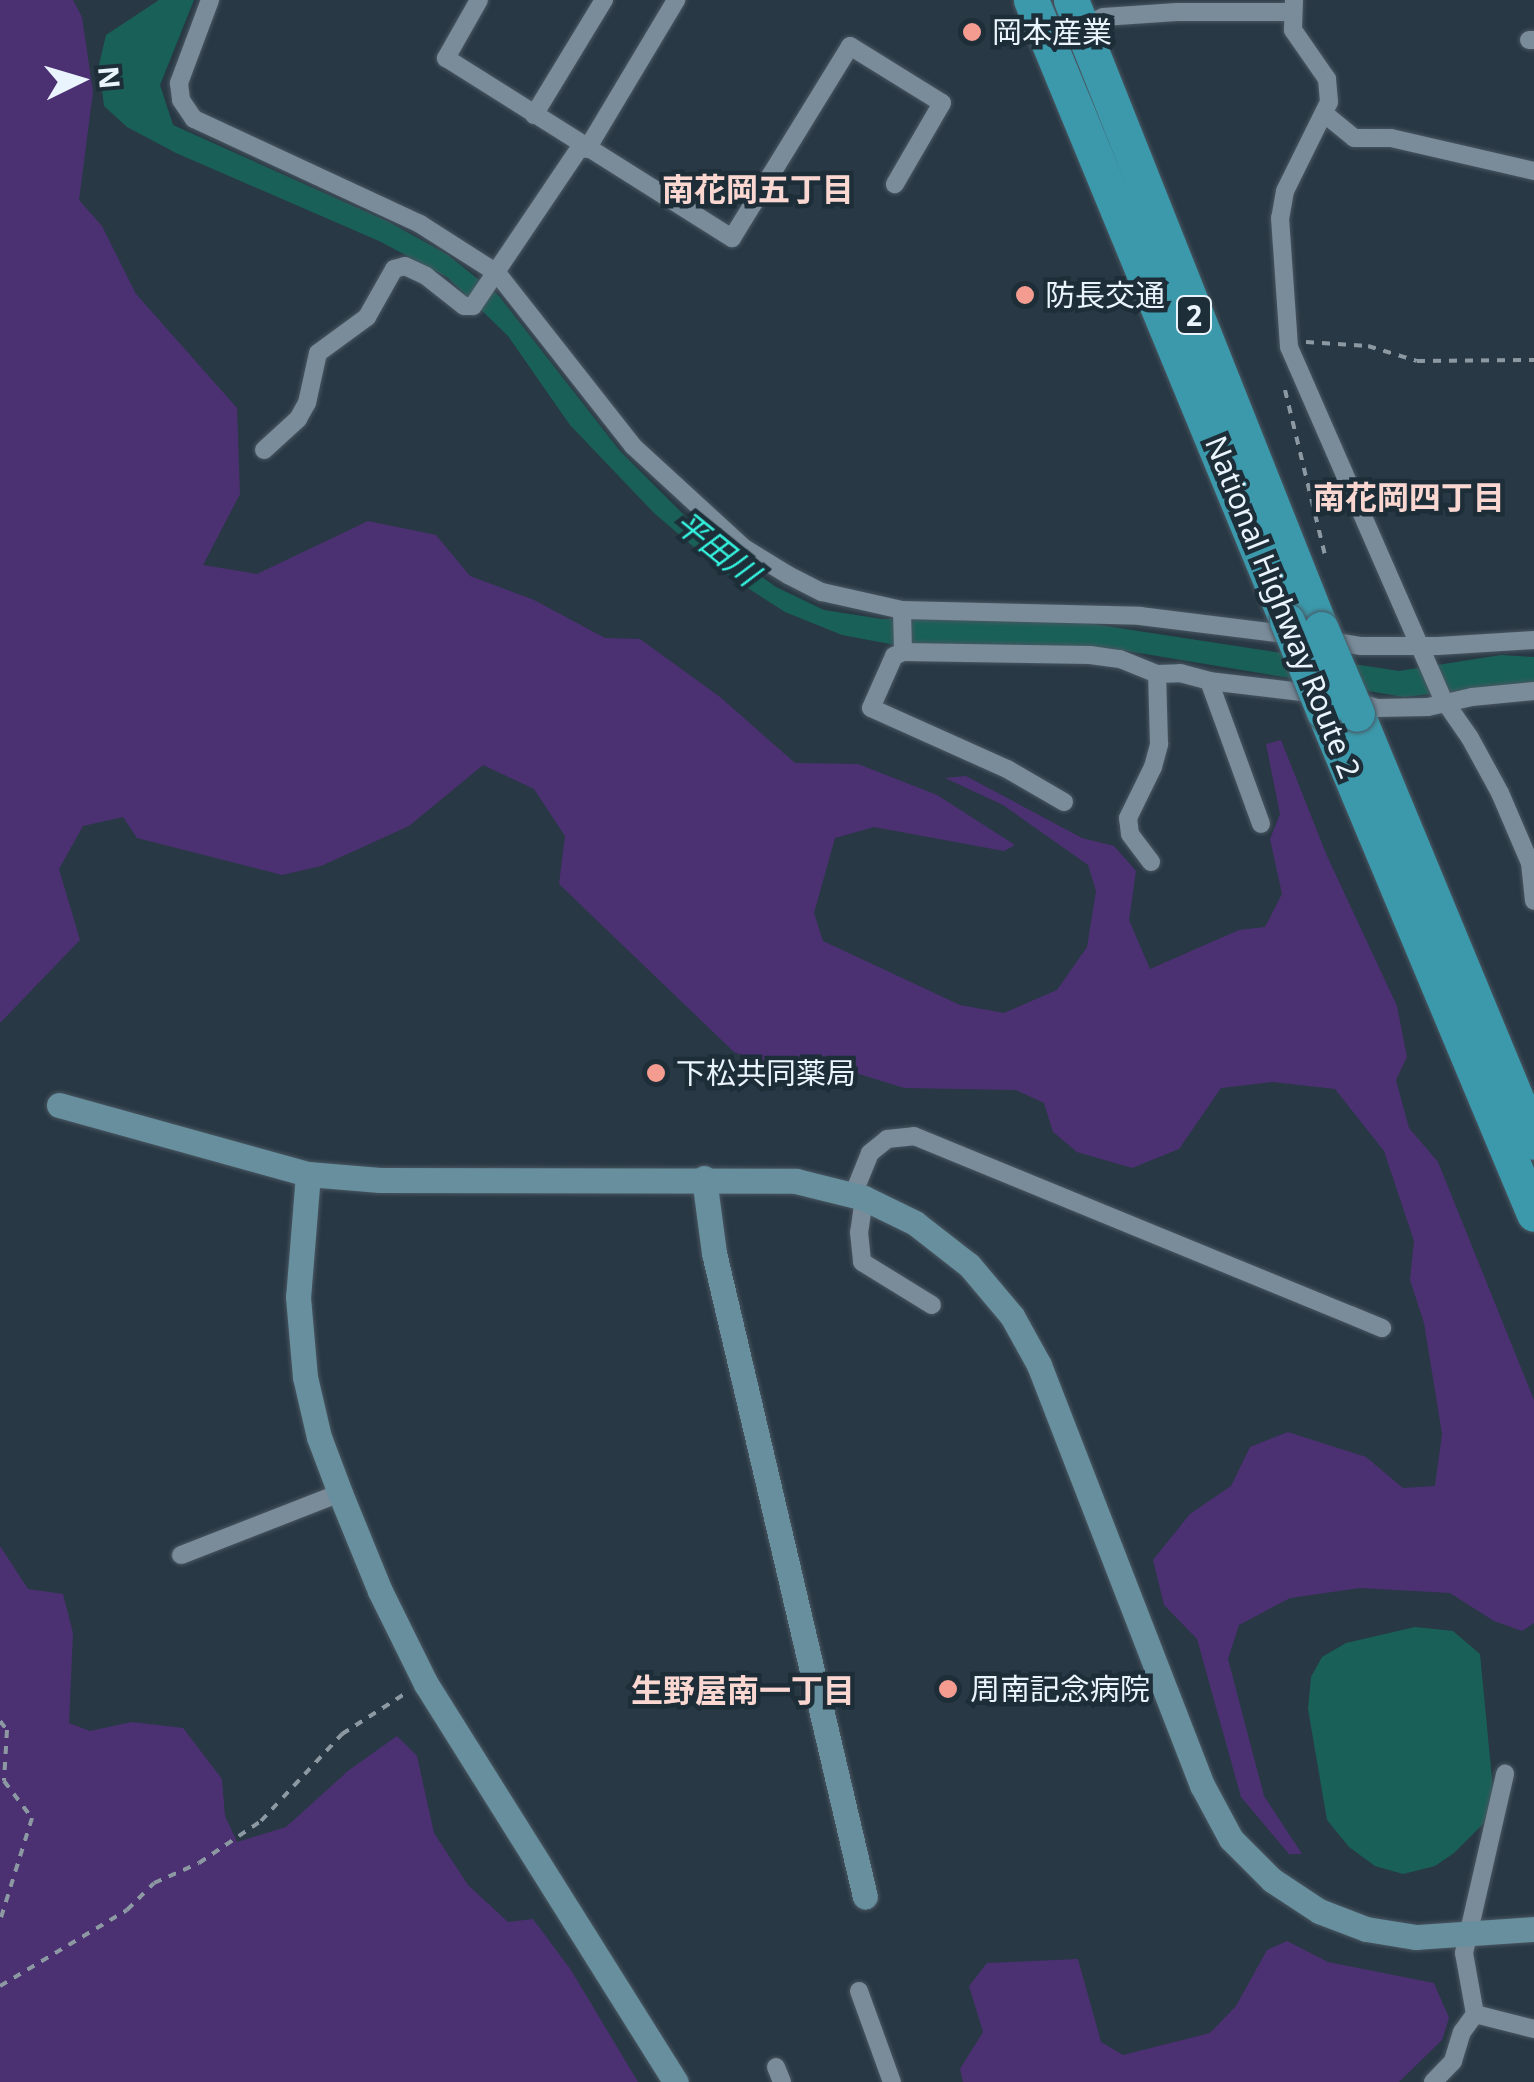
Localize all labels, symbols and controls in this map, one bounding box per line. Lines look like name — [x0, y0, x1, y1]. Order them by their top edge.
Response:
place label: 岡本産業 — [992, 14, 1112, 50]
marker: 岡本産業 — [961, 21, 983, 43]
north arrow — [30, 30, 130, 130]
text: N — [90, 64, 130, 90]
district label: 南花岡五丁目 — [662, 170, 854, 208]
place label: 防長交通 — [1045, 277, 1165, 313]
marker: 防長交通 — [1014, 284, 1036, 306]
road number: 2 — [1174, 292, 1214, 338]
street label: National Highway Route 2 — [1198, 431, 1368, 783]
district label: 南花岡四丁目 — [1313, 478, 1505, 516]
water label: 平田川 — [668, 503, 766, 593]
place label: 下松共同薬局 — [676, 1055, 856, 1091]
marker: 下松共同薬局 — [645, 1062, 667, 1084]
district label: 生野屋南一丁目 — [631, 1671, 855, 1709]
place label: 周南記念病院 — [970, 1671, 1150, 1707]
marker: 周南記念病院 — [935, 1676, 961, 1702]

